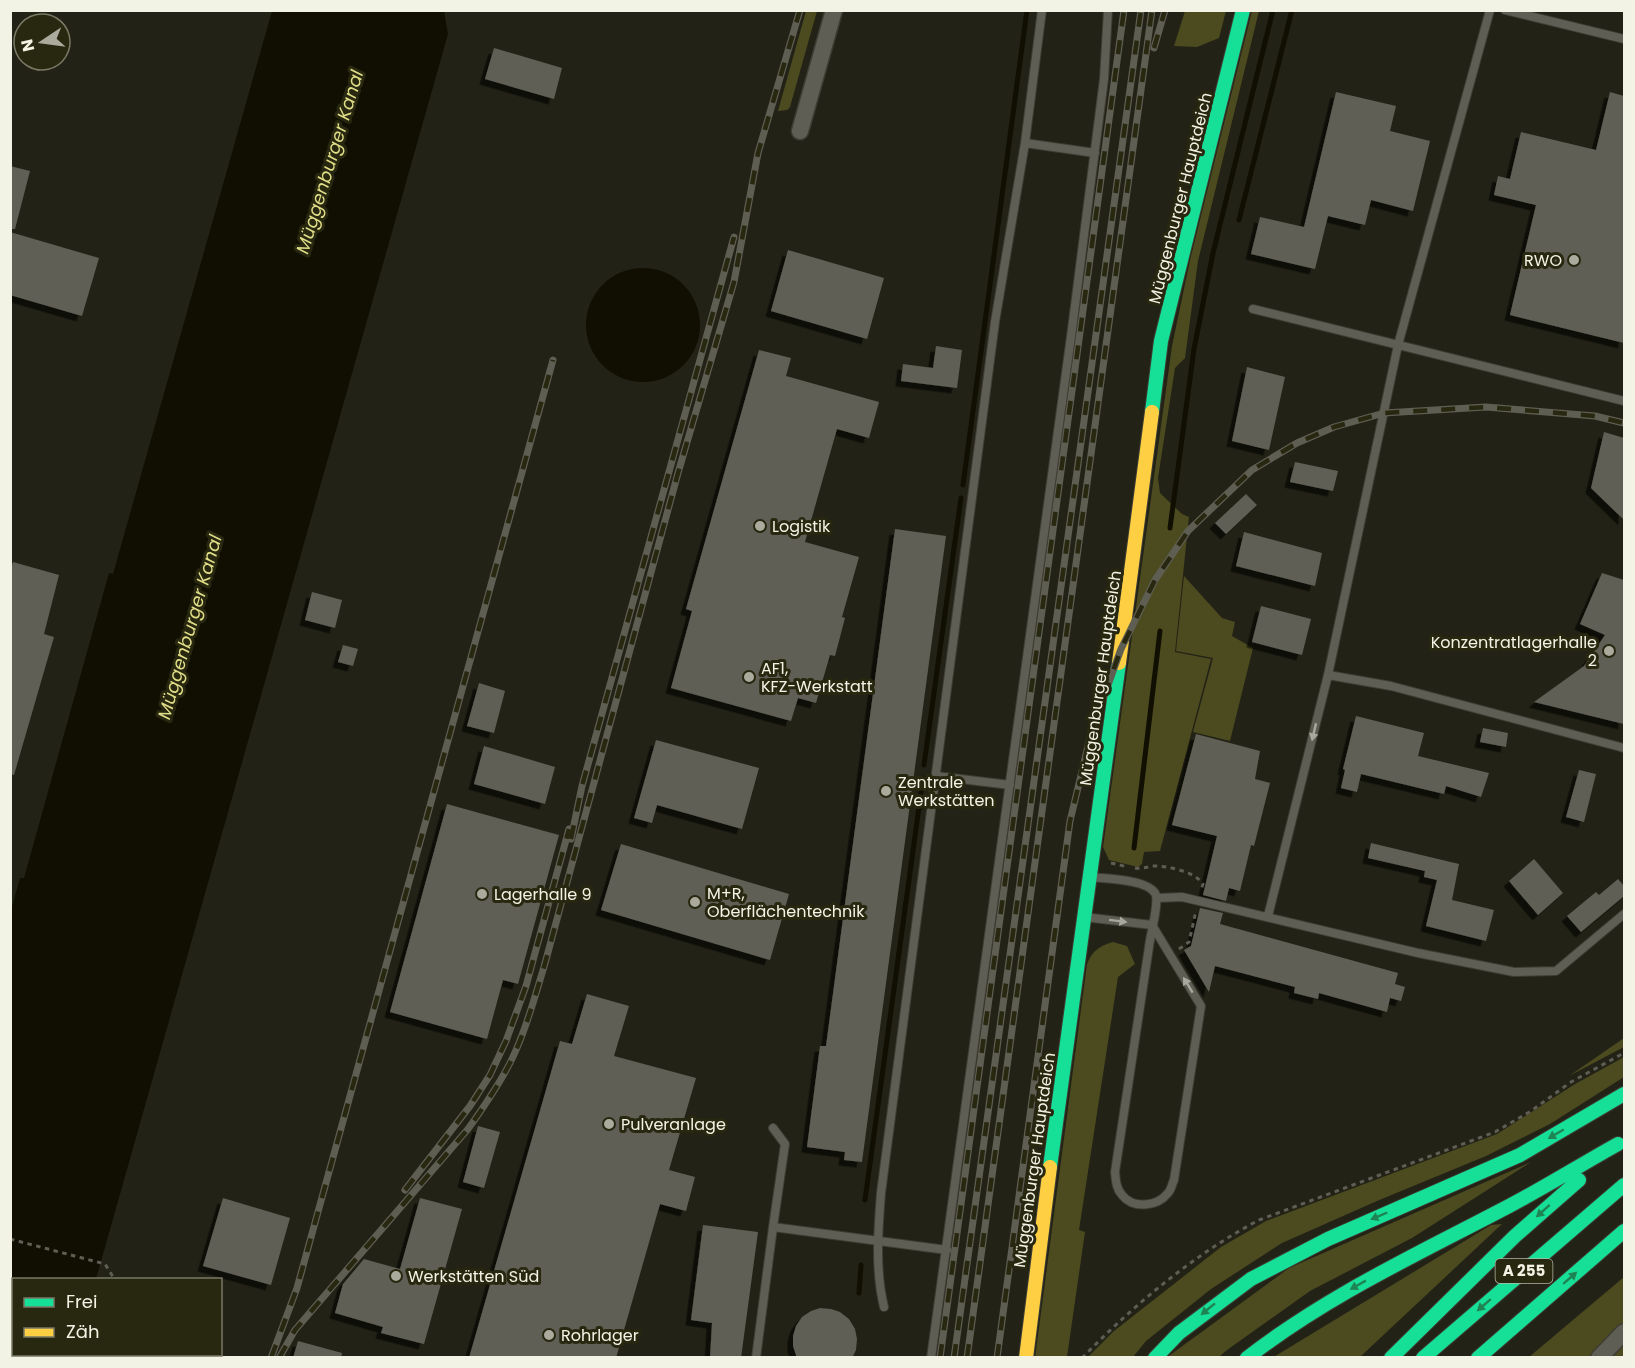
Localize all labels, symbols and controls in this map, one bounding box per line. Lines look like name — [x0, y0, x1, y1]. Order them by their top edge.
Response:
north arrow — [12, 12, 72, 72]
text: N — [15, 37, 40, 54]
water label: Müggenburger Kanal — [290, 66, 370, 257]
street label: Müggenburger Hauptdeich — [1143, 90, 1218, 306]
place label: RWO — [1524, 249, 1562, 272]
marker: RWO — [1567, 253, 1581, 267]
place label: Logistik — [772, 515, 831, 538]
marker: Logistik — [753, 519, 767, 533]
water label: Müggenburger Kanal — [151, 531, 228, 722]
street label: Müggenburger Hauptdeich — [1074, 569, 1127, 787]
place label: Konzentratlagerhalle 2 — [1431, 631, 1597, 672]
marker: Konzentratlagerhalle 2 — [1602, 644, 1616, 658]
place label: AF1, KFZ-Werkstatt — [761, 657, 873, 698]
marker: AF1, KFZ-Werkstatt — [742, 670, 756, 684]
one-way arrow — [1309, 723, 1318, 742]
place label: Zentrale Werkstätten — [898, 771, 995, 812]
marker: Zentrale Werkstätten — [879, 784, 893, 798]
place label: M+R, Oberflächentechnik — [707, 882, 865, 923]
place label: Lagerhalle 9 — [494, 883, 592, 906]
marker: Lagerhalle 9 — [475, 887, 489, 901]
marker: M+R, Oberflächentechnik — [688, 895, 702, 909]
one-way arrow — [1109, 916, 1128, 925]
one-way arrow — [1183, 977, 1194, 993]
street label: Müggenburger Hauptdeich — [1008, 1051, 1061, 1269]
place label: Pulveranlage — [621, 1113, 726, 1136]
marker: Pulveranlage — [602, 1117, 616, 1131]
one-way arrow — [1547, 1129, 1564, 1139]
one-way arrow — [1536, 1204, 1551, 1218]
one-way arrow — [1369, 1211, 1387, 1221]
road number: A 255 — [1496, 1259, 1552, 1283]
place label: Werkstätten Süd — [408, 1265, 539, 1288]
marker: Werkstätten Süd — [389, 1269, 403, 1283]
one-way arrow — [1562, 1272, 1577, 1285]
legend — [12, 1278, 222, 1356]
one-way arrow — [1349, 1280, 1366, 1290]
text: Frei — [66, 1289, 97, 1314]
one-way arrow — [1477, 1298, 1492, 1311]
one-way arrow — [1201, 1303, 1216, 1315]
text: Zäh — [66, 1319, 99, 1344]
place label: Rohrlager — [561, 1324, 639, 1347]
marker: Rohrlager — [542, 1328, 556, 1342]

